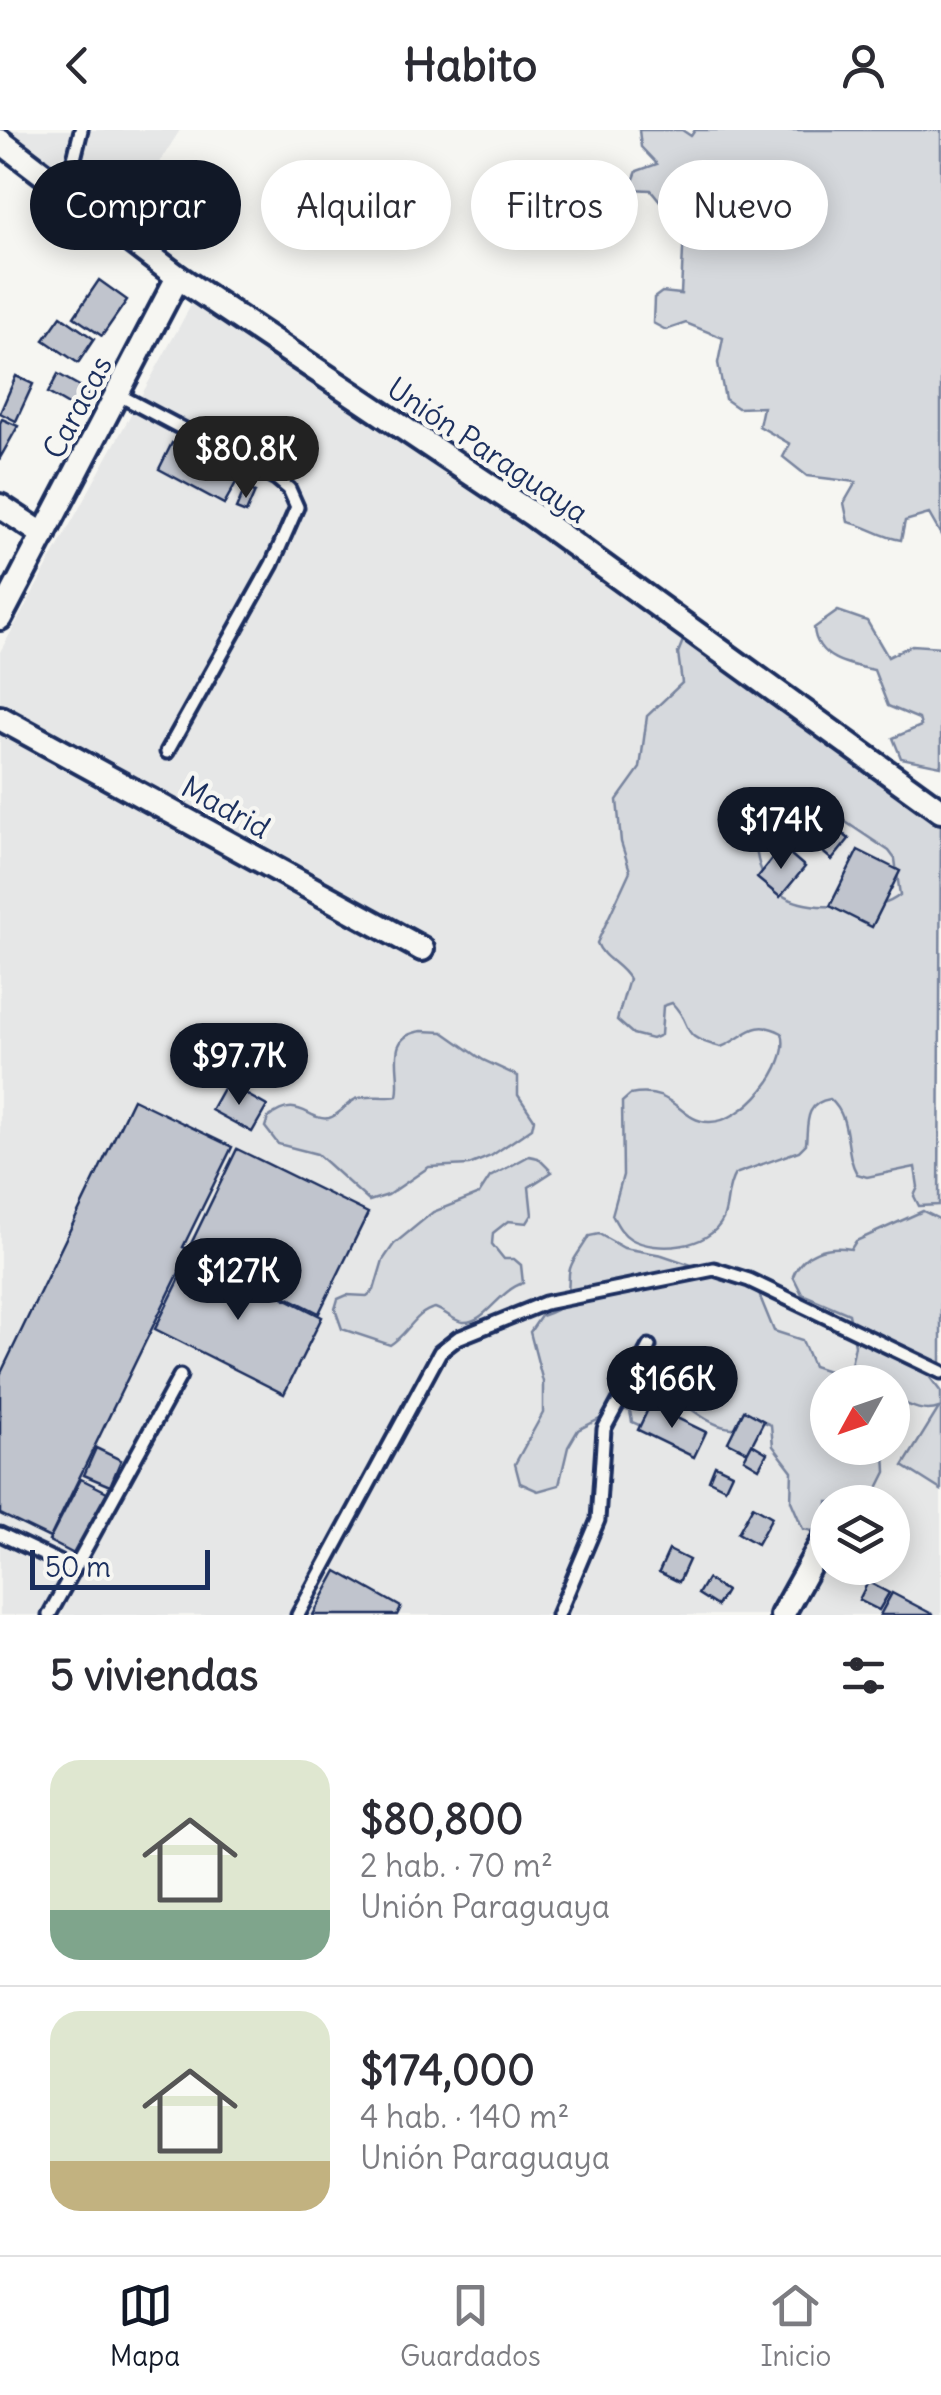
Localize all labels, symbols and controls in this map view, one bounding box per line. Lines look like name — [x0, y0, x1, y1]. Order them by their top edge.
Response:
text: Habito — [404, 37, 537, 93]
icon: back — [50, 38, 105, 93]
icon: person — [836, 38, 891, 93]
chip: Comprar — [30, 160, 241, 250]
chip: Alquilar — [261, 160, 451, 250]
chip: Filtros — [471, 160, 638, 250]
chip: Nuevo — [658, 160, 828, 250]
street label: Caracas — [34, 349, 120, 465]
street label: Unión Paraguaya — [380, 369, 596, 531]
pin: $80.8K — [165, 416, 327, 501]
text: $80.8K — [195, 428, 297, 469]
street label: Madrid — [175, 767, 277, 847]
pin: $174K — [711, 787, 851, 872]
text: $174K — [739, 799, 823, 840]
pin: $97.7K — [158, 1023, 320, 1108]
text: $97.7K — [192, 1035, 286, 1076]
pin: $127K — [168, 1238, 308, 1323]
text: $127K — [197, 1250, 279, 1291]
pin: $166K — [602, 1346, 742, 1431]
text: $166K — [629, 1358, 715, 1399]
north arrow — [810, 1365, 910, 1465]
map controls — [810, 1365, 910, 1585]
button: layers — [810, 1485, 910, 1585]
scale bar — [30, 1545, 210, 1590]
text: 50 m — [45, 1549, 111, 1585]
icon: filters — [836, 1648, 891, 1703]
text: 5 viviendas — [50, 1649, 258, 1701]
text: $80,800 — [360, 1793, 523, 1845]
icon: home — [130, 1800, 250, 1920]
text: 2 hab. · 70 m² — [360, 1845, 553, 1886]
text: Unión Paraguaya — [360, 1886, 610, 1927]
text: $174,000 — [360, 2044, 535, 2096]
icon: home — [130, 2051, 250, 2171]
text: 4 hab. · 140 m² — [360, 2096, 569, 2137]
text: Unión Paraguaya — [360, 2137, 610, 2178]
tab: Mapa — [110, 2278, 180, 2374]
tab: Guardados — [400, 2278, 541, 2374]
tab: Inicio — [760, 2278, 831, 2374]

